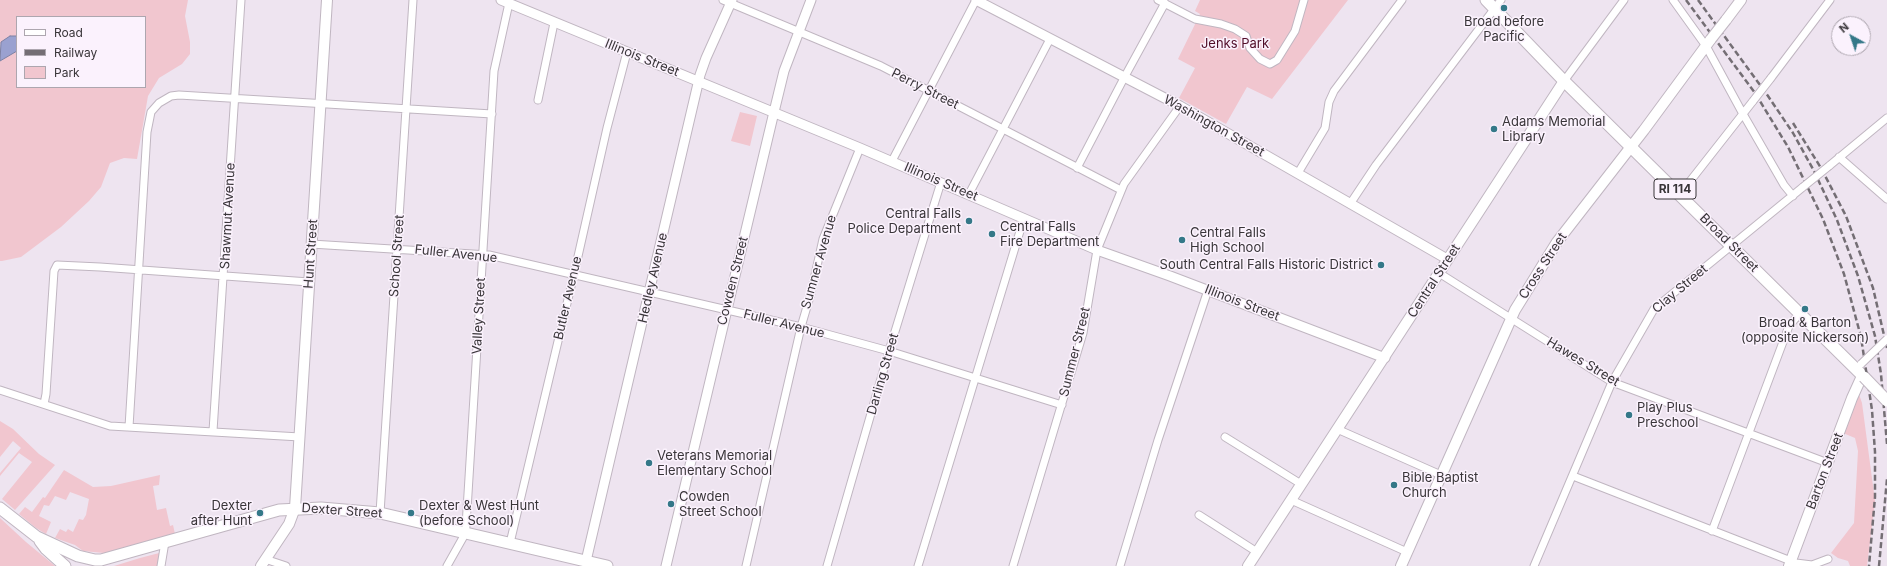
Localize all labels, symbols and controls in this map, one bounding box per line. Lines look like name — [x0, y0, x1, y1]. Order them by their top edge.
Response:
marker: Broad before Pacific — [1499, 3, 1509, 13]
place label: Broad before Pacific — [1464, 14, 1544, 45]
legend — [16, 16, 146, 88]
north arrow — [1831, 16, 1871, 56]
text: N — [1836, 20, 1852, 36]
text: Road — [54, 25, 83, 40]
street label: Illinois Street — [603, 36, 681, 80]
park label: Jenks Park — [1201, 36, 1269, 52]
text: Railway — [54, 45, 97, 60]
text: Park — [54, 65, 80, 80]
street label: Perry Street — [889, 65, 961, 113]
street label: Washington Street — [1161, 92, 1267, 160]
place label: Adams Memorial Library — [1502, 114, 1605, 145]
marker: Adams Memorial Library — [1489, 124, 1499, 134]
street label: Illinois Street — [902, 159, 980, 205]
street label: Shawmut Avenue — [217, 162, 239, 270]
road number: RI 114 — [1654, 179, 1696, 199]
place label: Central Falls Police Department — [847, 206, 961, 237]
street label: Broad Street — [1696, 210, 1762, 276]
street label: Sumner Avenue — [798, 213, 840, 311]
street label: School Street — [386, 214, 408, 298]
marker: Central Falls Police Department — [964, 216, 974, 226]
street label: Hunt Street — [301, 219, 321, 289]
place label: Central Falls Fire Department — [1000, 219, 1099, 250]
place label: Central Falls High School — [1190, 225, 1266, 256]
marker: Central Falls Fire Department — [987, 229, 997, 239]
street label: Cross Street — [1516, 230, 1570, 302]
street label: Hedley Avenue — [635, 231, 671, 325]
street label: Cowden Street — [714, 235, 752, 327]
marker: Central Falls High School — [1177, 235, 1187, 245]
street label: Central Street — [1404, 241, 1464, 321]
street label: Fuller Avenue — [414, 242, 498, 266]
street label: Butler Avenue — [551, 255, 585, 341]
place label: South Central Falls Historic District — [1160, 257, 1373, 273]
marker: South Central Falls Historic District — [1376, 260, 1386, 270]
street label: Clay Street — [1649, 261, 1711, 317]
street label: Valley Street — [469, 277, 489, 355]
street label: Illinois Street — [1202, 282, 1282, 324]
marker: Broad & Barton (opposite Nickerson) — [1800, 304, 1810, 314]
street label: Fuller Avenue — [742, 306, 826, 342]
street label: Summer Street — [1056, 306, 1094, 398]
place label: Broad & Barton (opposite Nickerson) — [1741, 315, 1869, 346]
street label: Darling Street — [864, 331, 902, 417]
street label: Hawes Street — [1544, 334, 1622, 390]
place label: Play Plus Preschool — [1637, 400, 1698, 431]
marker: Play Plus Preschool — [1624, 410, 1634, 420]
street label: Barton Street — [1803, 430, 1847, 512]
place label: Veterans Memorial Elementary School — [657, 448, 772, 479]
marker: Veterans Memorial Elementary School — [644, 458, 654, 468]
place label: Bible Baptist Church — [1402, 470, 1478, 501]
marker: Bible Baptist Church — [1389, 480, 1399, 490]
place label: Cowden Street School — [679, 489, 762, 520]
place label: Dexter after Hunt — [191, 498, 252, 529]
place label: Dexter & West Hunt (before School) — [419, 498, 539, 529]
marker: Cowden Street School — [666, 499, 676, 509]
street label: Dexter Street — [301, 500, 383, 522]
marker: Dexter after Hunt — [255, 508, 265, 518]
marker: Dexter & West Hunt (before School) — [406, 508, 416, 518]

